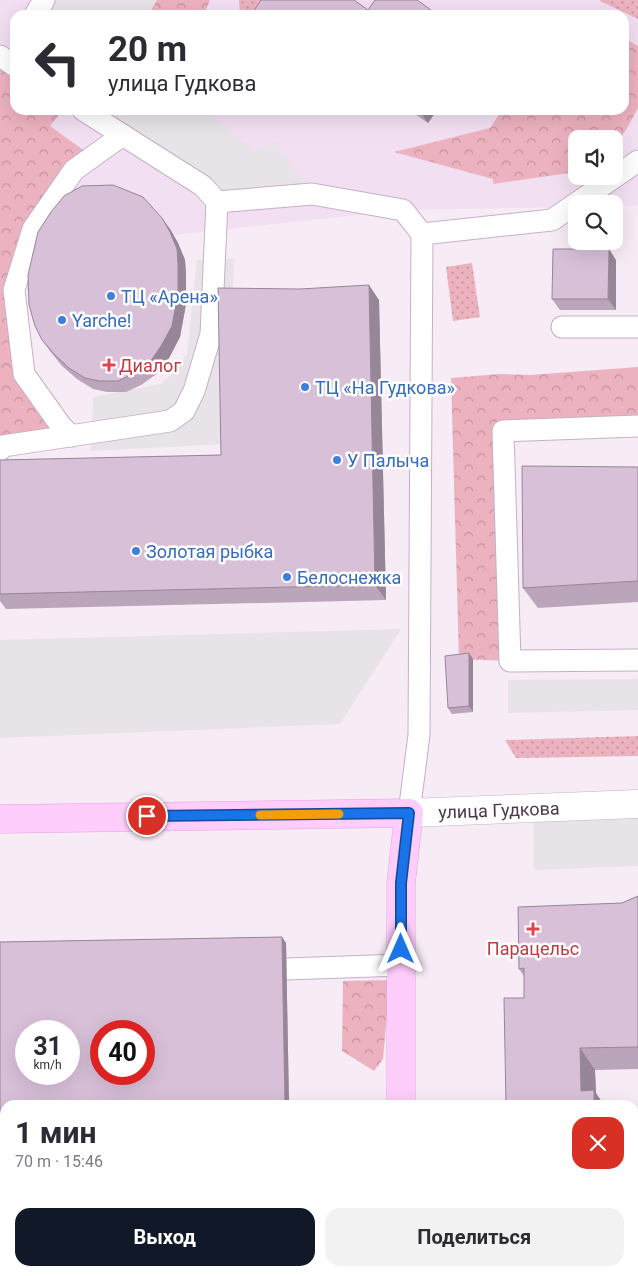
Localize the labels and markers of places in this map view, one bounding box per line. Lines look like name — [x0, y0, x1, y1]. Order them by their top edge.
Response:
place label: ТЦ «Арена» — [121, 286, 218, 307]
marker: ТЦ «Арена» — [105, 290, 117, 302]
place label: Yarche! — [72, 310, 131, 331]
marker: Yarche! — [56, 314, 68, 326]
place label: Диалог — [119, 355, 181, 376]
marker: Диалог — [103, 359, 115, 371]
place label: ТЦ «На Гудкова» — [315, 377, 455, 398]
marker: ТЦ «На Гудкова» — [299, 381, 311, 393]
place label: У Палыча — [347, 450, 429, 471]
marker: У Палыча — [331, 454, 343, 466]
place label: Золотая рыбка — [146, 541, 273, 562]
marker: Золотая рыбка — [130, 545, 142, 557]
place label: Белоснежка — [297, 567, 401, 588]
marker: Белоснежка — [281, 571, 293, 583]
pin — [126, 795, 168, 837]
marker: Парацельс — [527, 923, 539, 935]
place label: Парацельс — [487, 938, 579, 959]

